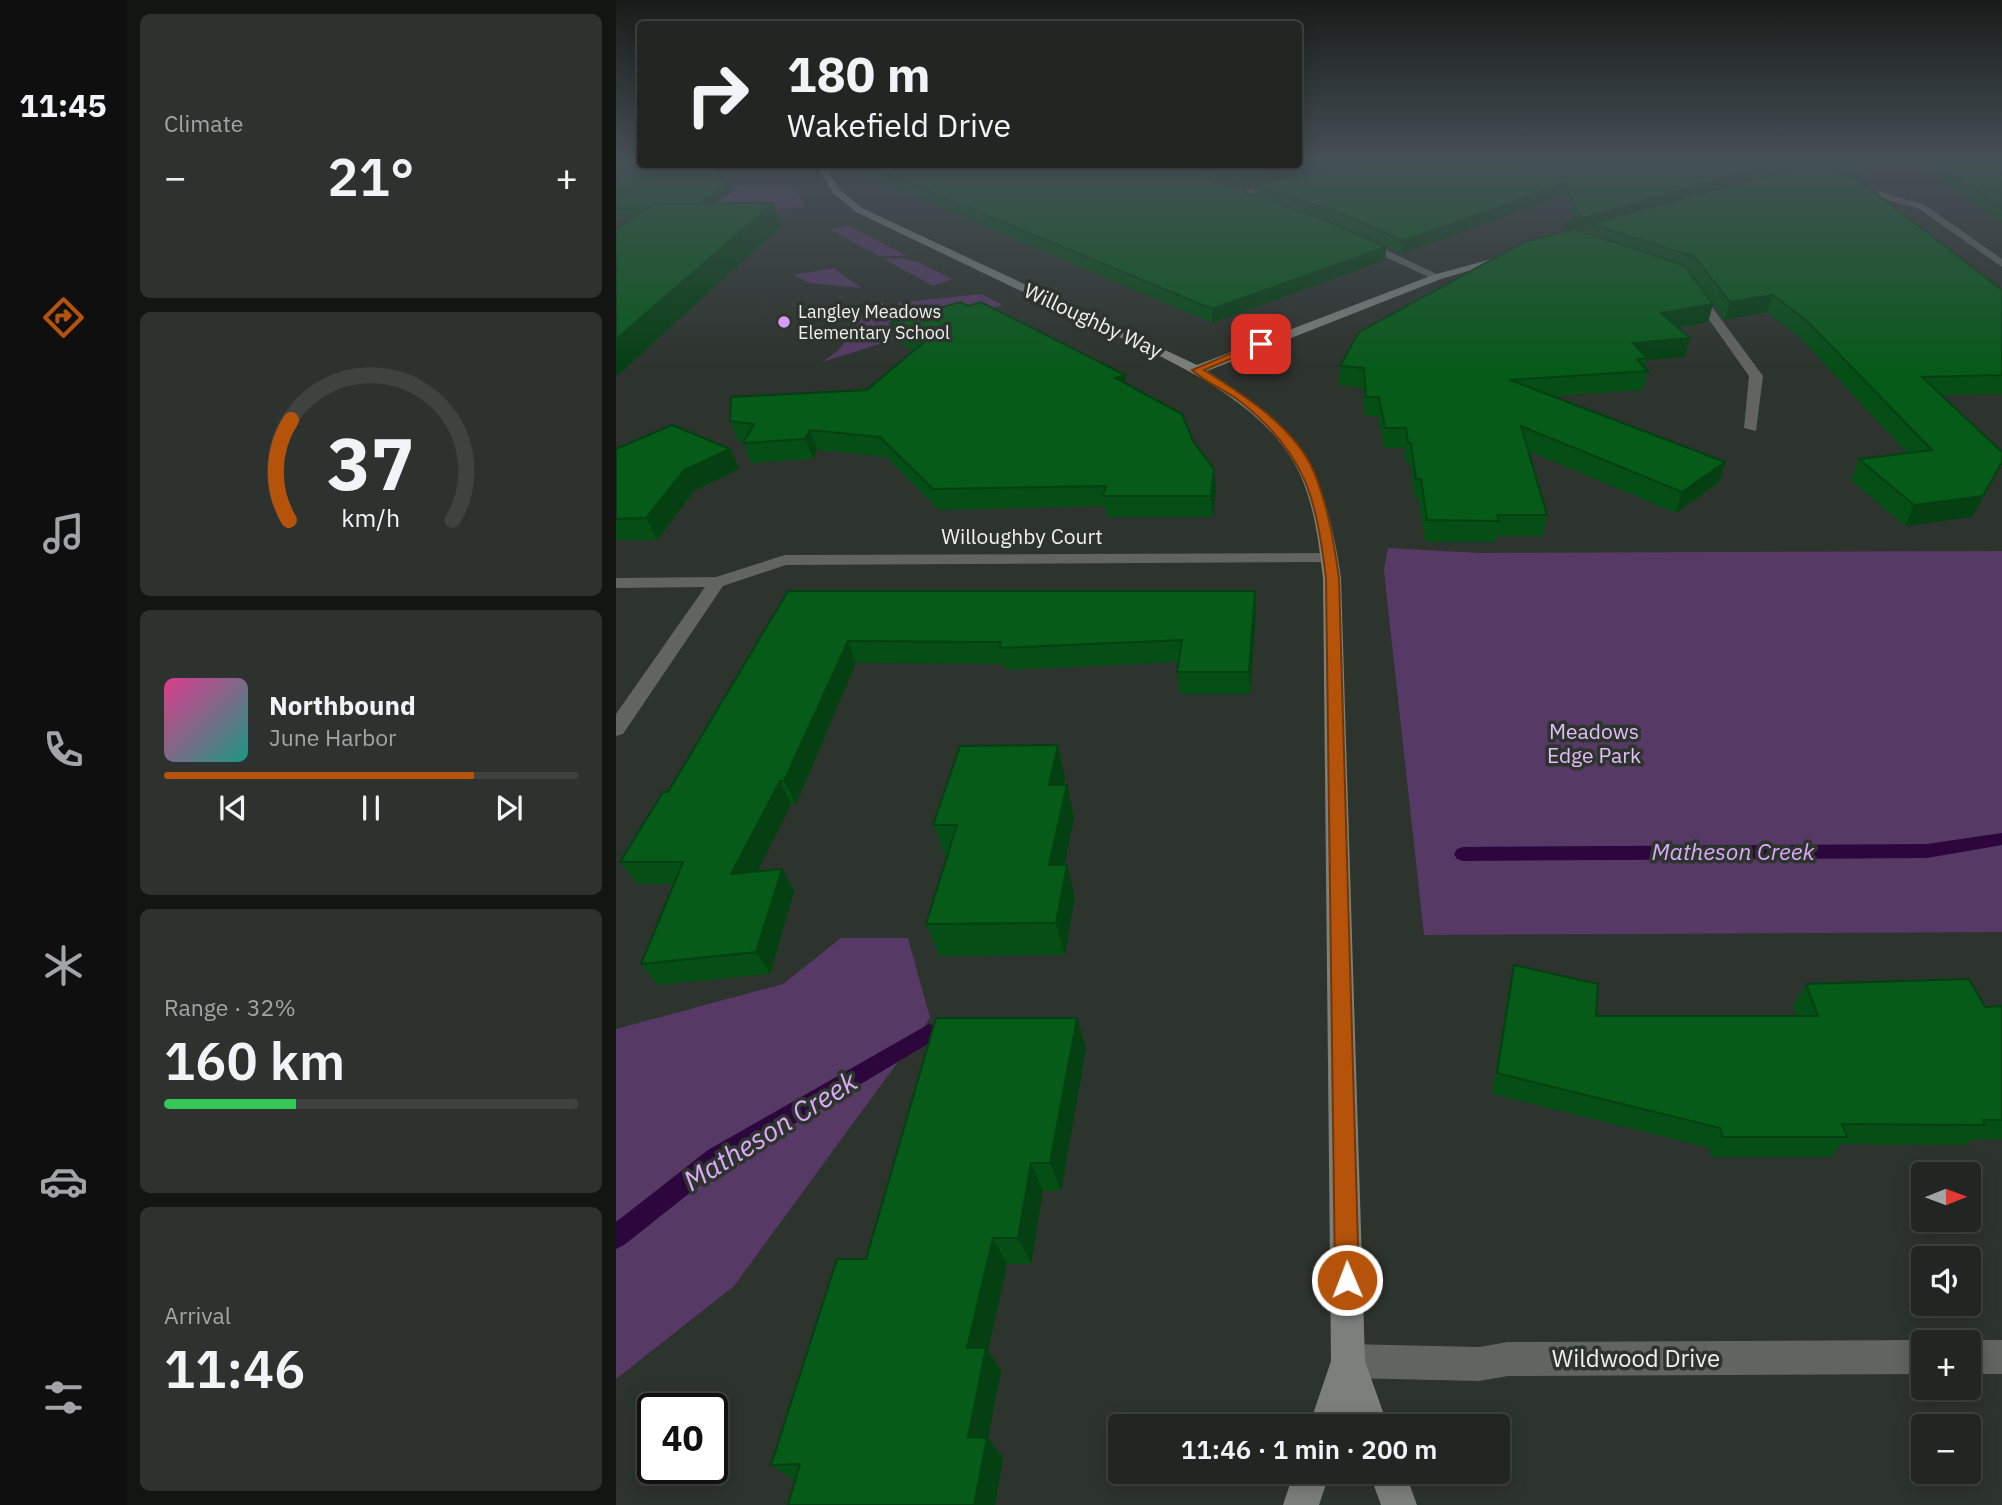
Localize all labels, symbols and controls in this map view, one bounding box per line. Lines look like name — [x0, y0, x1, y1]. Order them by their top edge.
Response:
text: 180 m — [787, 42, 931, 105]
icon: right — [672, 49, 763, 140]
text: 11:45 — [19, 84, 107, 126]
text: Wakefield Drive — [787, 104, 1011, 146]
text: Climate — [164, 108, 243, 138]
text: 21° — [328, 143, 414, 210]
text: − — [164, 152, 187, 201]
text: + — [555, 152, 578, 201]
street label: Willoughby Way — [1020, 276, 1168, 365]
icon: directions — [39, 293, 88, 342]
place label: Langley Meadows Elementary School — [798, 300, 950, 344]
marker: Langley Meadows Elementary School — [776, 314, 792, 330]
pin — [1231, 314, 1291, 374]
icon: arrive — [1242, 325, 1280, 363]
text: 37 — [327, 416, 415, 511]
text: km/h — [342, 501, 400, 534]
icon: music — [39, 509, 88, 558]
street label: Willoughby Court — [941, 522, 1103, 550]
text: Northbound — [269, 688, 416, 722]
park label: Meadows Edge Park — [1547, 717, 1641, 769]
text: June Harbor — [269, 722, 397, 752]
icon: phone — [39, 725, 88, 774]
icon: previous — [214, 789, 252, 827]
icon: pause — [352, 789, 390, 827]
icon: next — [490, 789, 528, 827]
water label: Matheson Creek — [1651, 836, 1816, 866]
icon: climate — [39, 941, 88, 990]
text: Range · 32% — [164, 992, 296, 1022]
text: 160 km — [164, 1027, 345, 1094]
water label: Matheson Creek — [676, 1062, 864, 1199]
icon: car — [39, 1157, 88, 1206]
north arrow — [1911, 1162, 1981, 1232]
map controls — [1911, 1162, 1981, 1484]
position arrow — [1310, 1243, 1384, 1317]
button: sound — [1911, 1246, 1981, 1316]
text: Arrival — [164, 1300, 231, 1330]
button: + — [1911, 1330, 1981, 1400]
text: 11:46 — [164, 1335, 305, 1402]
street label: Wildwood Drive — [1552, 1342, 1720, 1374]
icon: filters — [39, 1373, 88, 1422]
speed limit sign: 40 — [637, 1393, 728, 1484]
button: − — [1911, 1414, 1981, 1484]
text: 11:46 · 1 min · 200 m — [1181, 1432, 1437, 1466]

